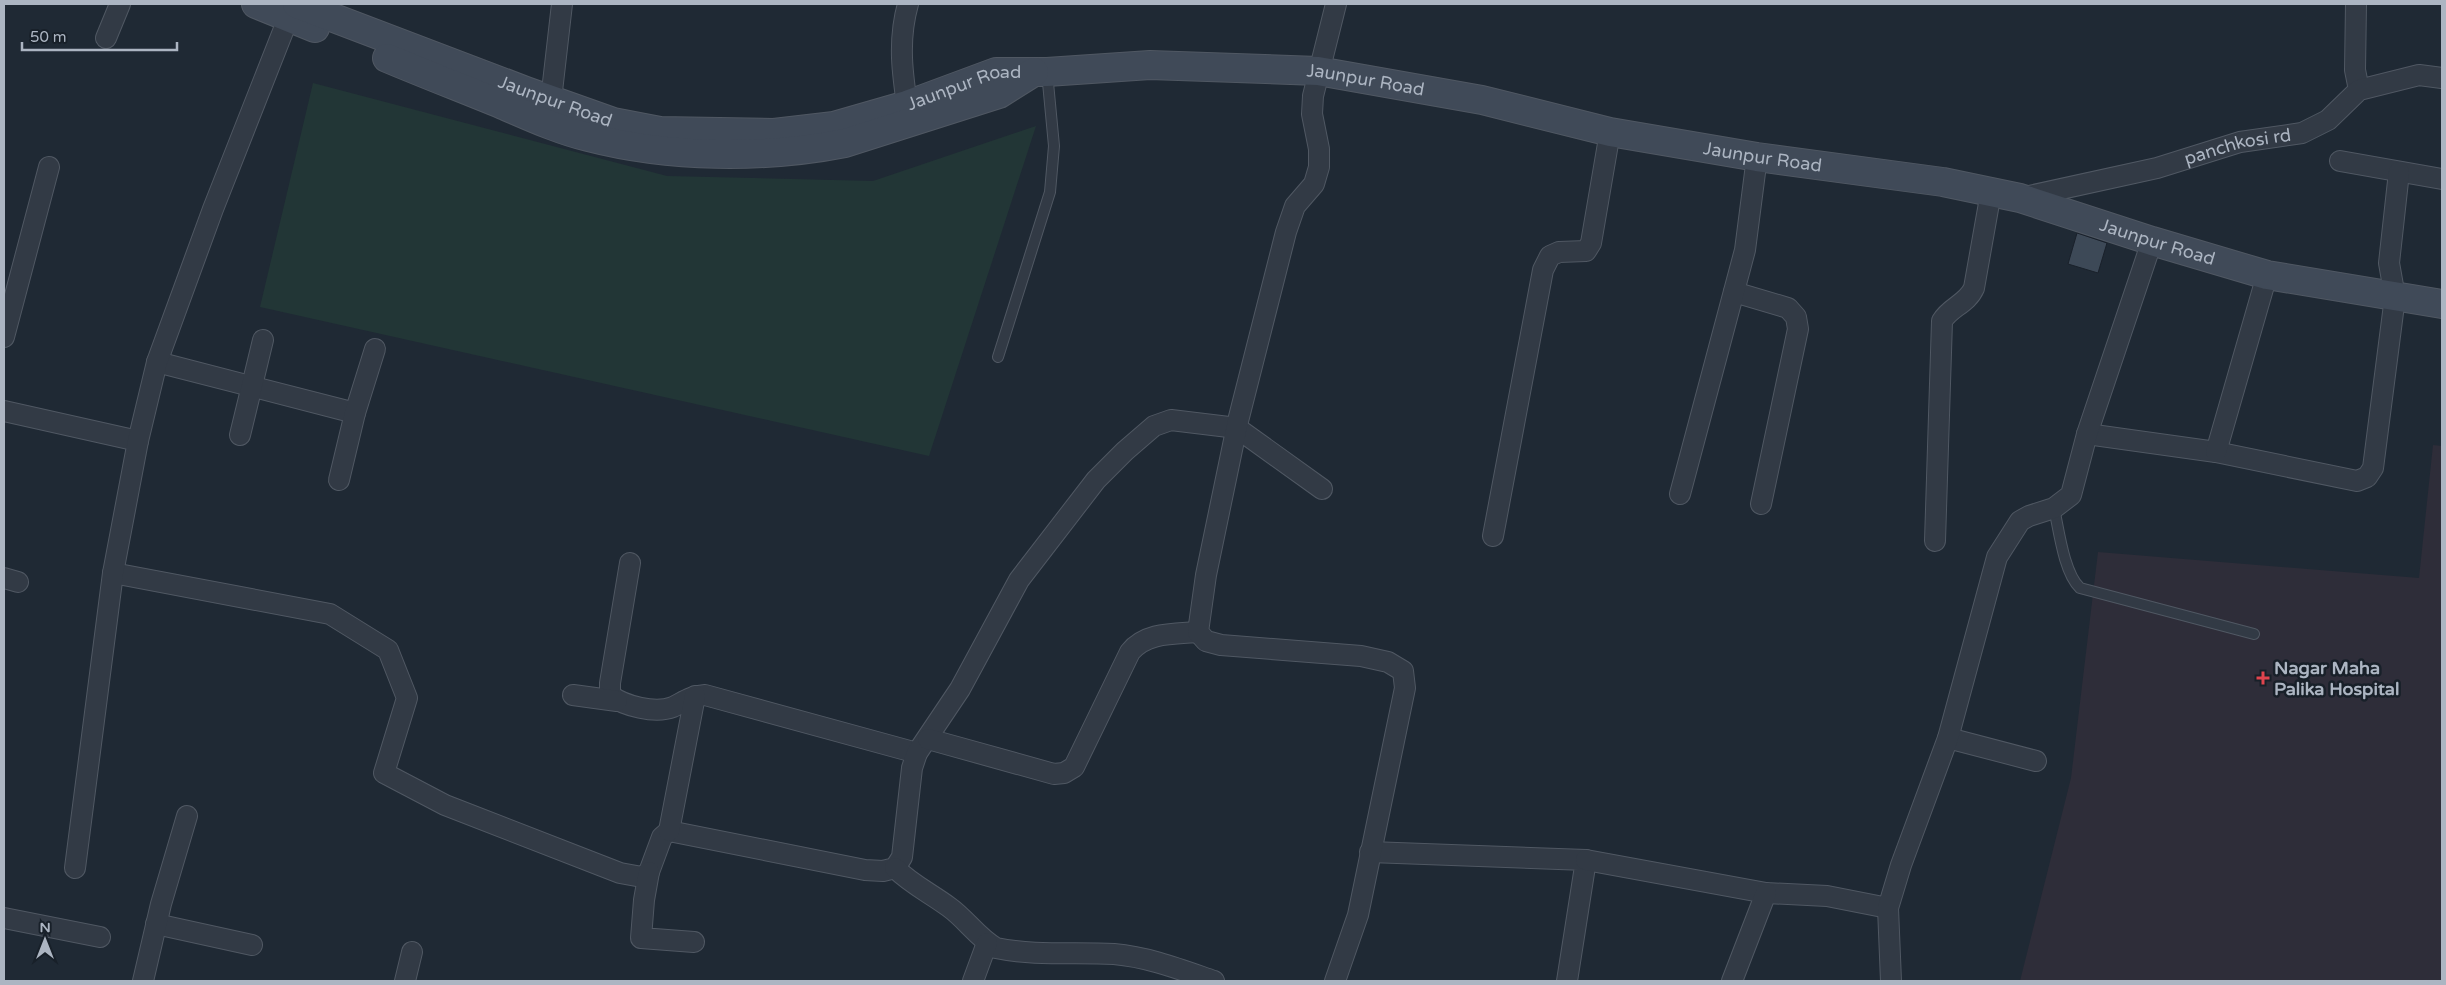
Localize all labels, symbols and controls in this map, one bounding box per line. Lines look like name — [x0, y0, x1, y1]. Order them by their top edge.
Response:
scale bar — [22, 20, 178, 52]
text: 50 m — [30, 28, 67, 46]
street label: Jaunpur Road — [904, 60, 1021, 115]
street label: Jaunpur Road — [1306, 60, 1426, 101]
street label: Jaunpur Road — [495, 71, 615, 132]
street label: panchkosi rd — [2181, 124, 2293, 170]
street label: Jaunpur Road — [1702, 137, 1823, 177]
street label: Jaunpur Road — [2097, 214, 2218, 270]
place label: Nagar Maha Palika Hospital — [2274, 657, 2399, 700]
marker: Nagar Maha Palika Hospital — [2256, 671, 2270, 685]
north arrow — [20, 915, 70, 965]
text: N — [39, 919, 51, 936]

